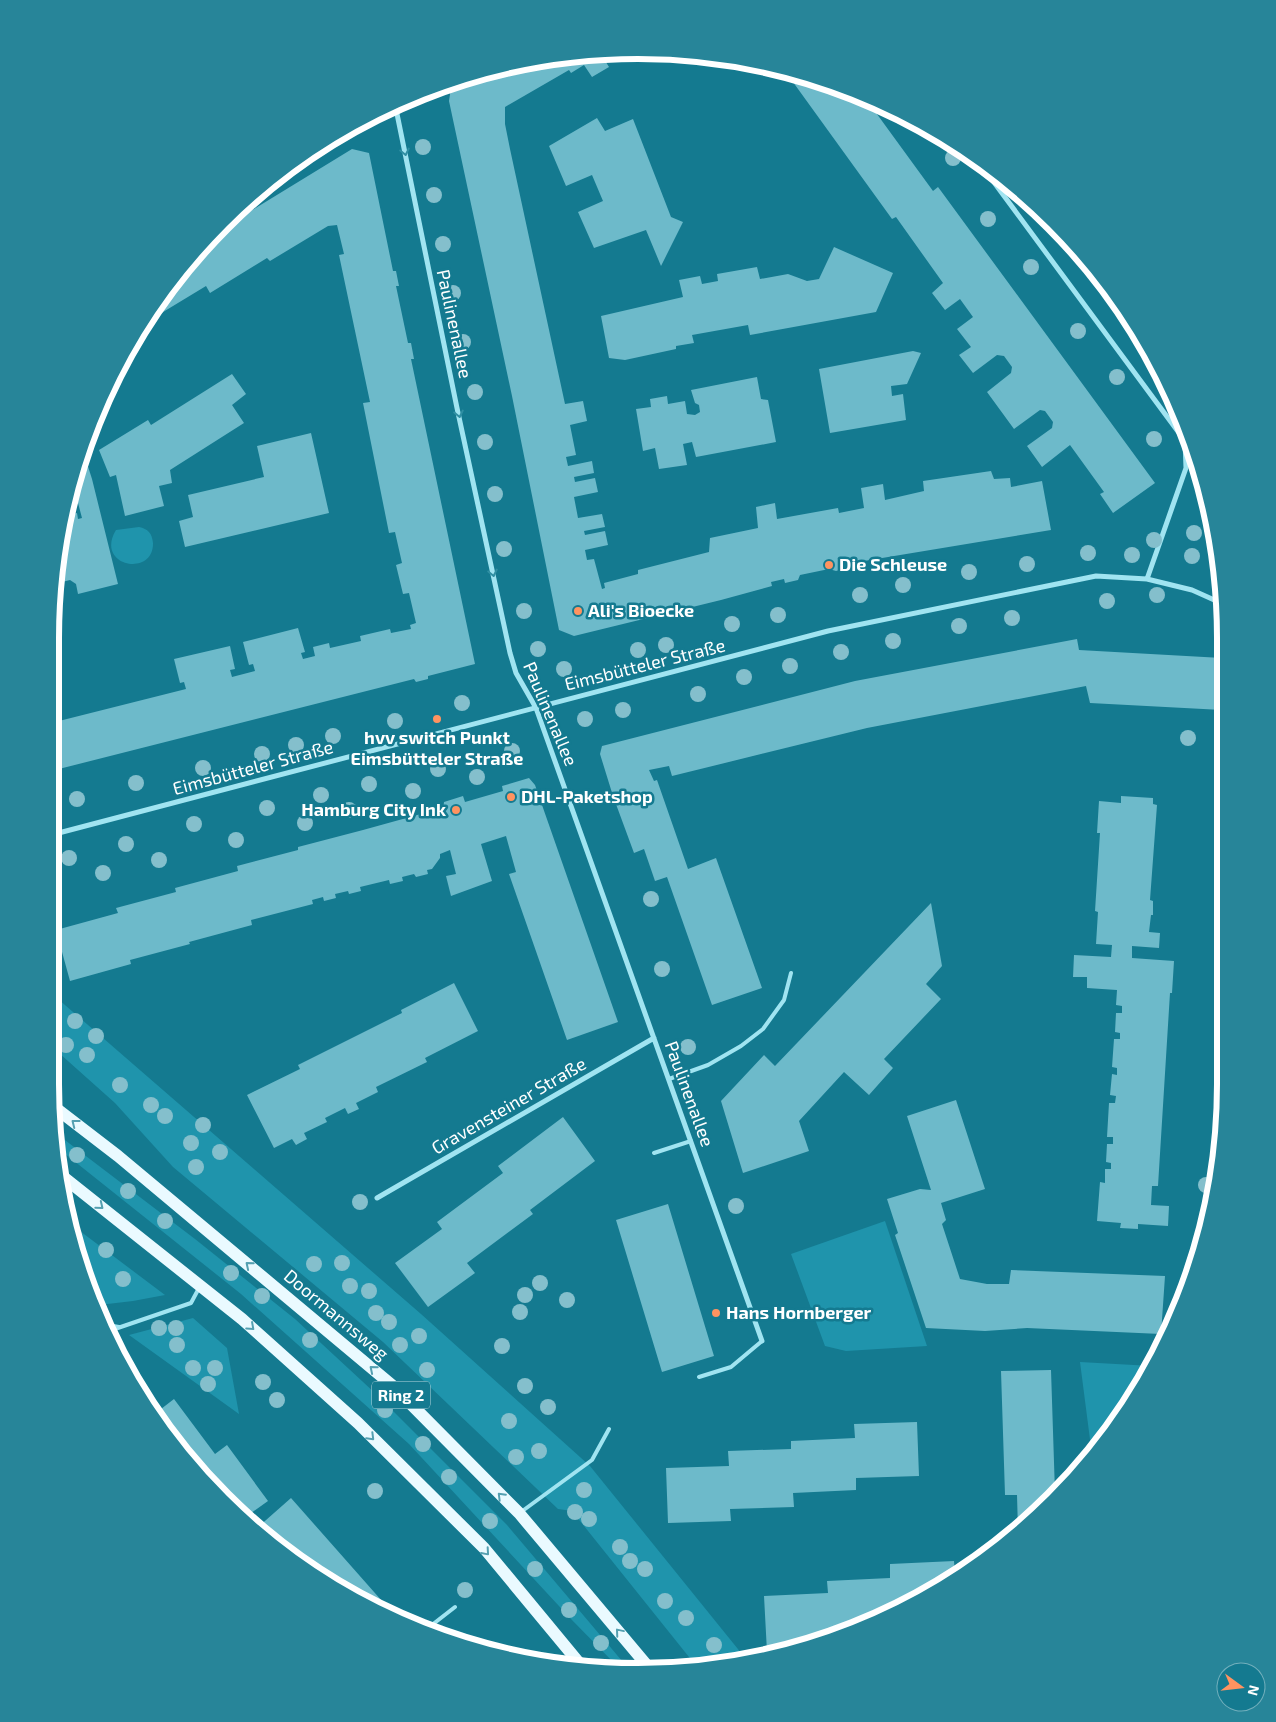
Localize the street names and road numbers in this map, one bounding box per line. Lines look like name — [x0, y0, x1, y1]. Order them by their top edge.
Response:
street label: Paulinenallee — [433, 267, 477, 380]
street label: Eimsbütteler Straße — [562, 633, 727, 695]
street label: Paulinenallee — [519, 658, 583, 769]
street label: Eimsbütteler Straße — [170, 735, 335, 799]
street label: Paulinenallee — [661, 1038, 719, 1150]
street label: Gravensteiner Straße — [427, 1052, 590, 1158]
street label: Doormannsweg — [280, 1264, 393, 1364]
road number: Ring 2 — [372, 1382, 430, 1408]

